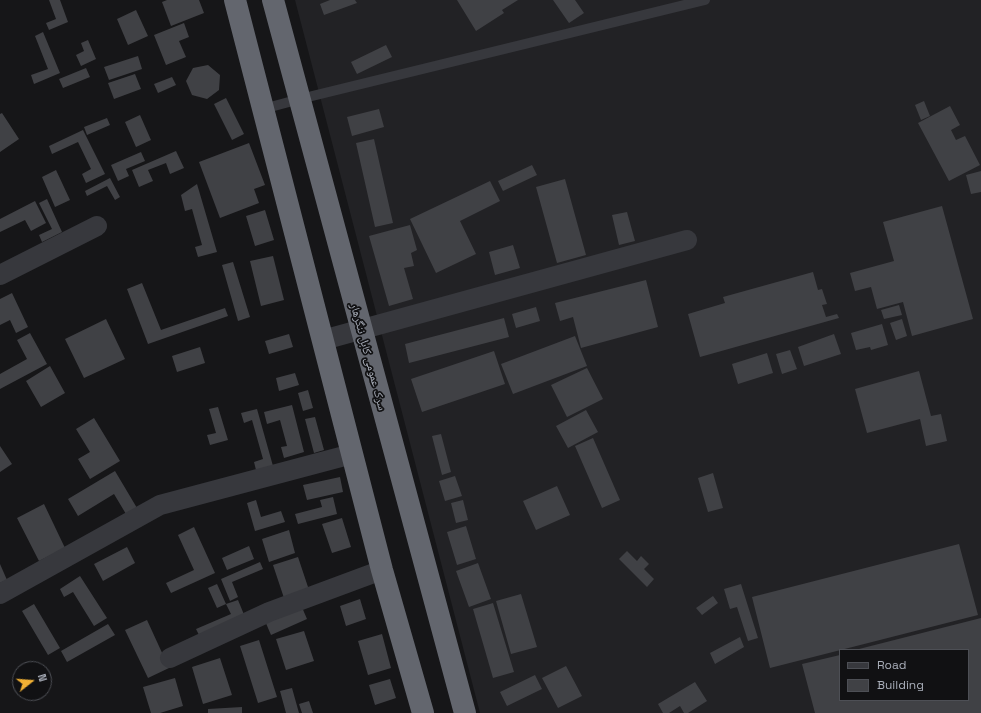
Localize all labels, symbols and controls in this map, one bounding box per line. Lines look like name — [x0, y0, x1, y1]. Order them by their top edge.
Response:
street label: سرک عمومی کابل ننگرهار — [347, 302, 389, 412]
legend — [839, 649, 969, 701]
text: Road — [877, 657, 906, 673]
north arrow — [12, 661, 52, 701]
text: N — [35, 672, 50, 683]
text: Building — [877, 677, 924, 693]

